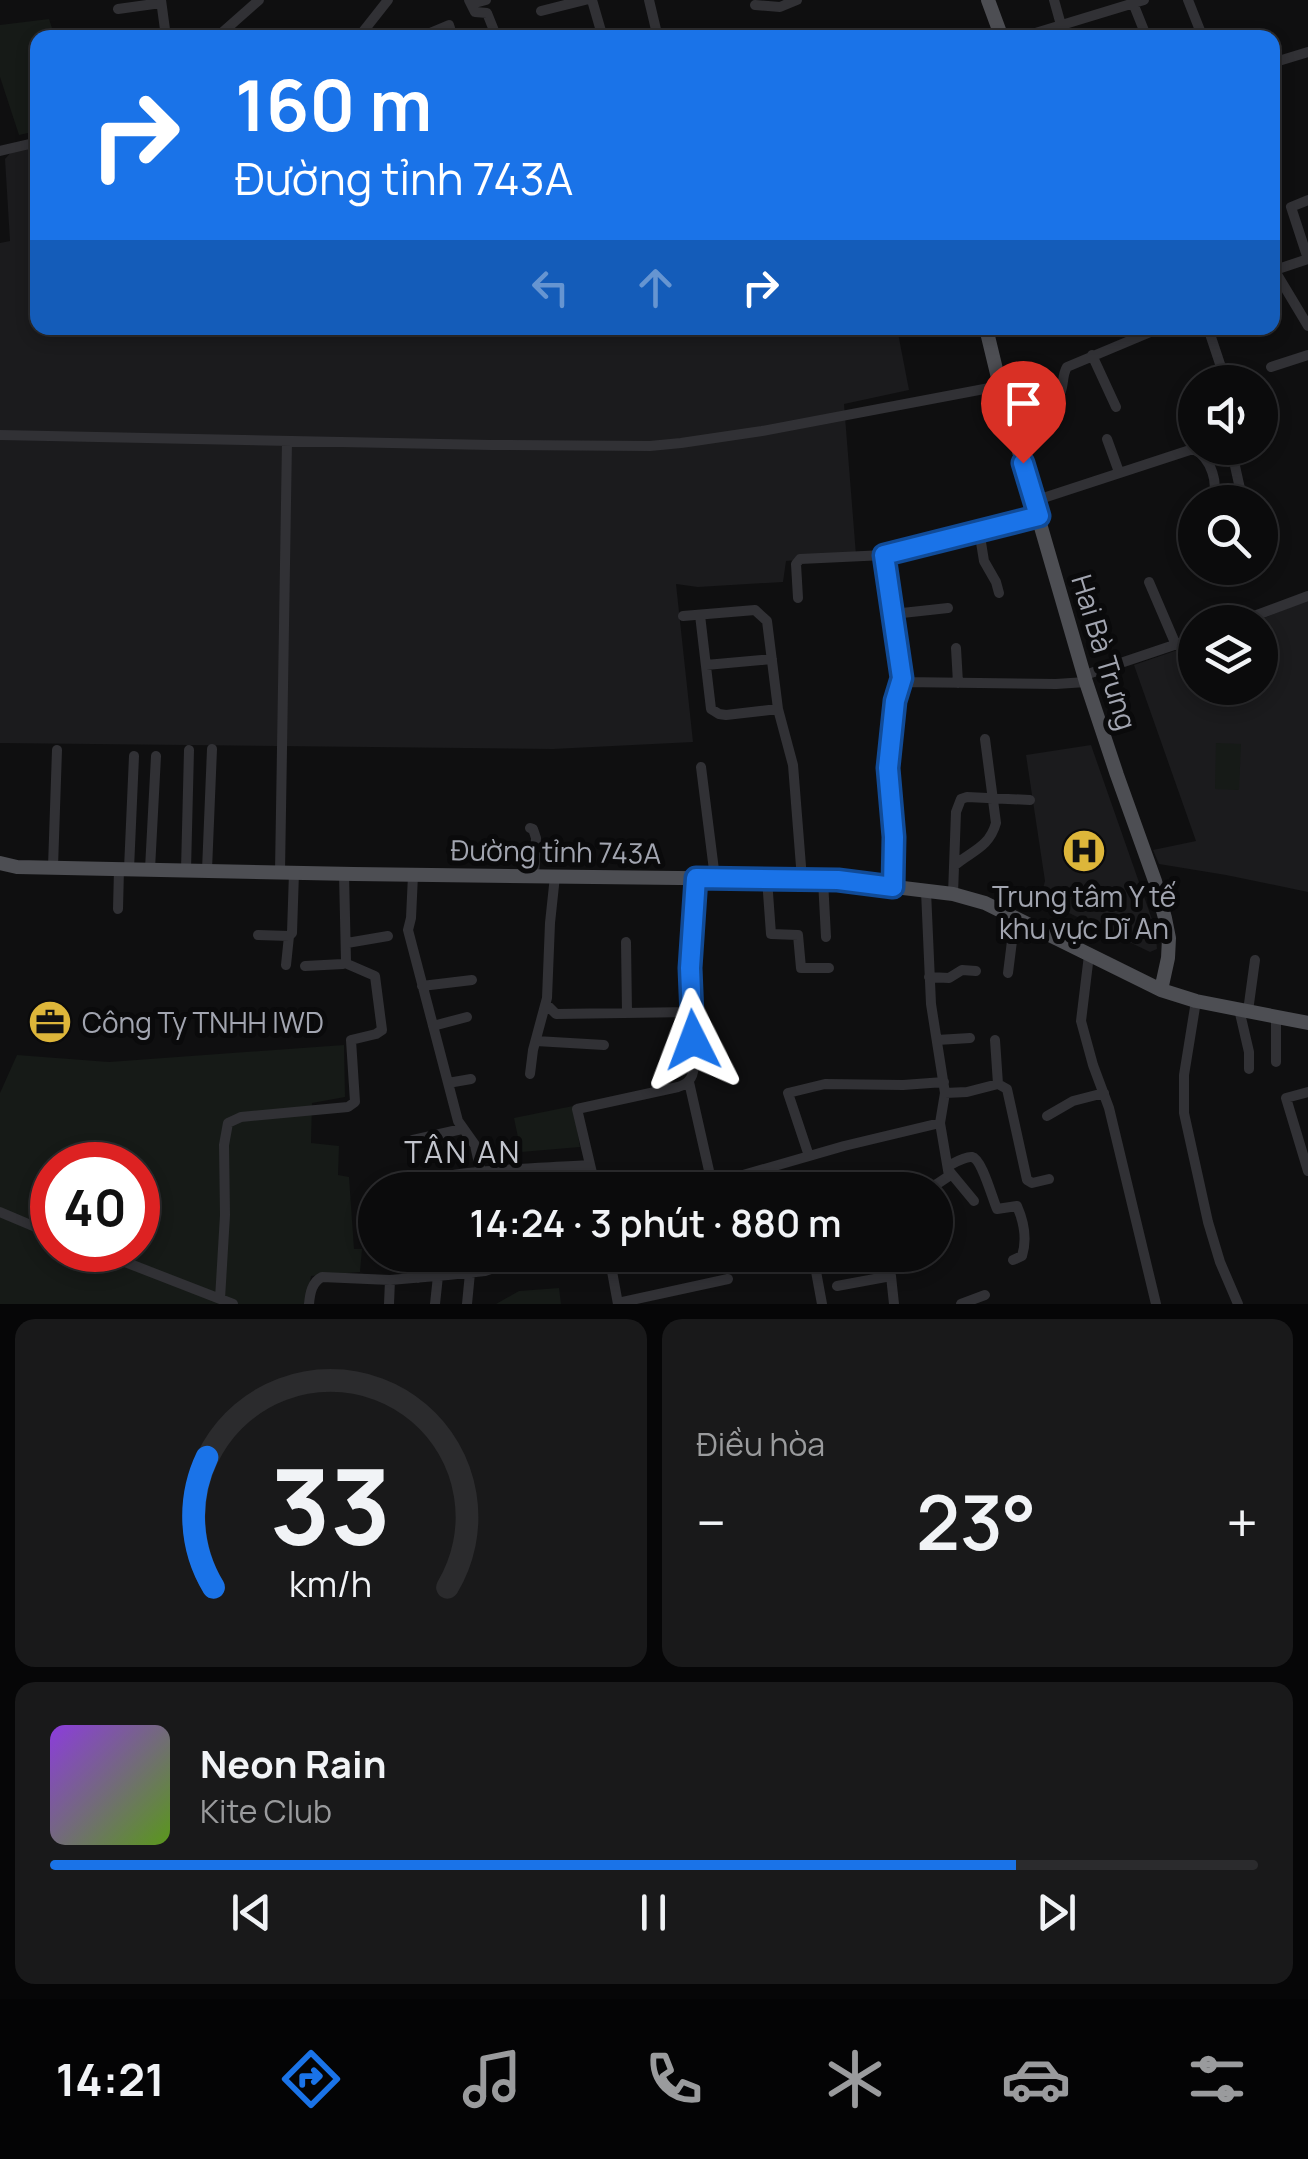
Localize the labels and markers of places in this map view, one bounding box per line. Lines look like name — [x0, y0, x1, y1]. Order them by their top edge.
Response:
pin — [981, 361, 1066, 464]
hospital icon: Trung tâm Y tế khu vực Dĩ An — [1061, 828, 1107, 874]
place label: Trung tâm Y tế khu vực Dĩ An — [992, 877, 1176, 947]
office icon: Công Ty TNHH IWD — [27, 999, 73, 1045]
place label: Công Ty TNHH IWD — [82, 1003, 324, 1041]

